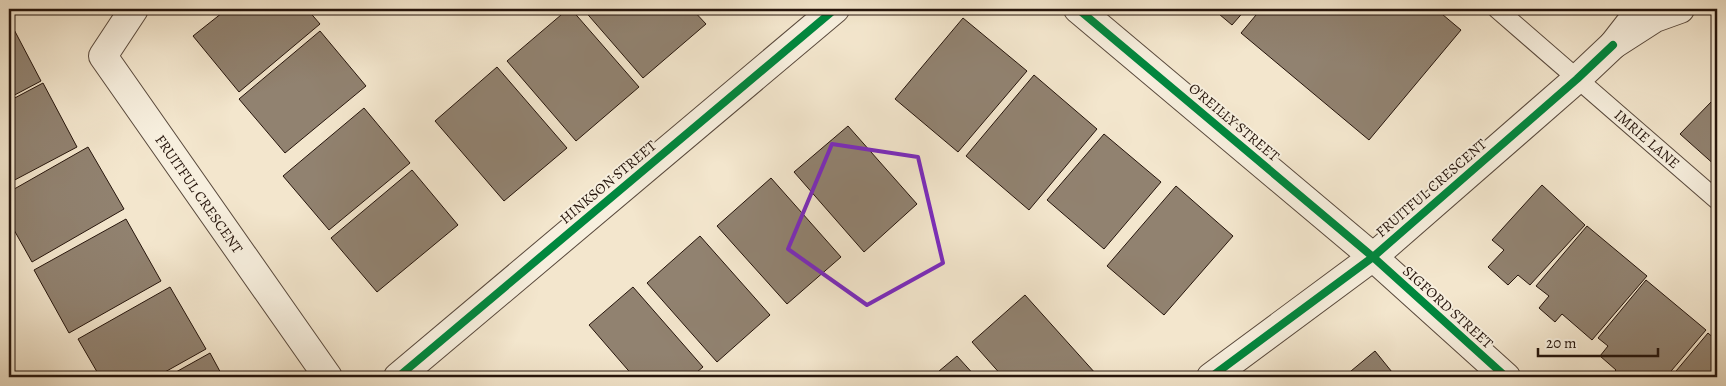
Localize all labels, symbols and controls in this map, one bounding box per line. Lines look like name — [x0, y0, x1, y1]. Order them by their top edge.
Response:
street label: O'REILLY STREET — [1184, 78, 1284, 166]
street label: IMRIE LANE — [1610, 105, 1684, 173]
street label: FRUITFUL CRESCENT — [150, 131, 248, 258]
street label: FRUITFUL CRESCENT — [1371, 134, 1491, 242]
street label: HINKSON STREET — [556, 135, 661, 228]
street label: SIGFORD STREET — [1399, 261, 1498, 354]
scale bar — [1538, 326, 1658, 358]
text: 20 m — [1546, 333, 1577, 353]

